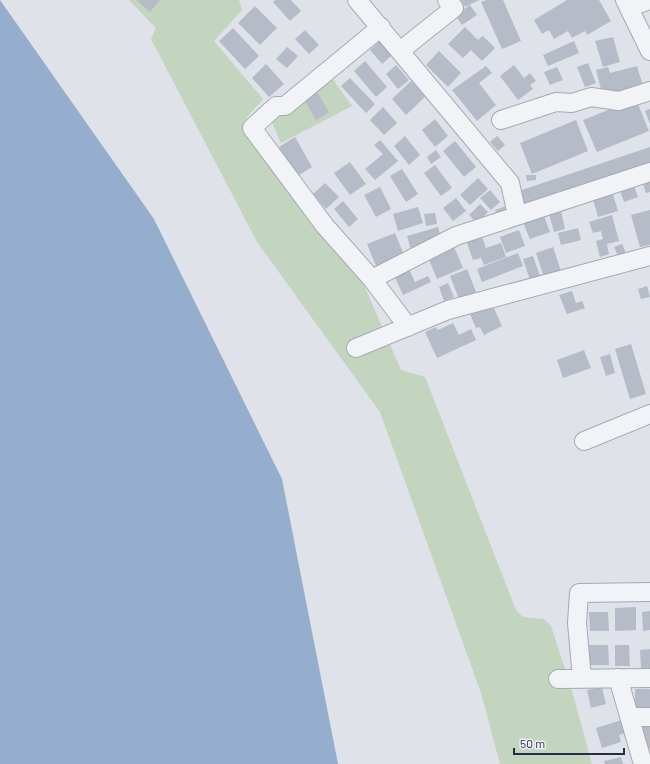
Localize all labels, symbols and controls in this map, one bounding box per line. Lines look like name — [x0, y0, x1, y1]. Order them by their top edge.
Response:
scale bar — [514, 730, 624, 756]
text: 50 m — [520, 736, 545, 750]

